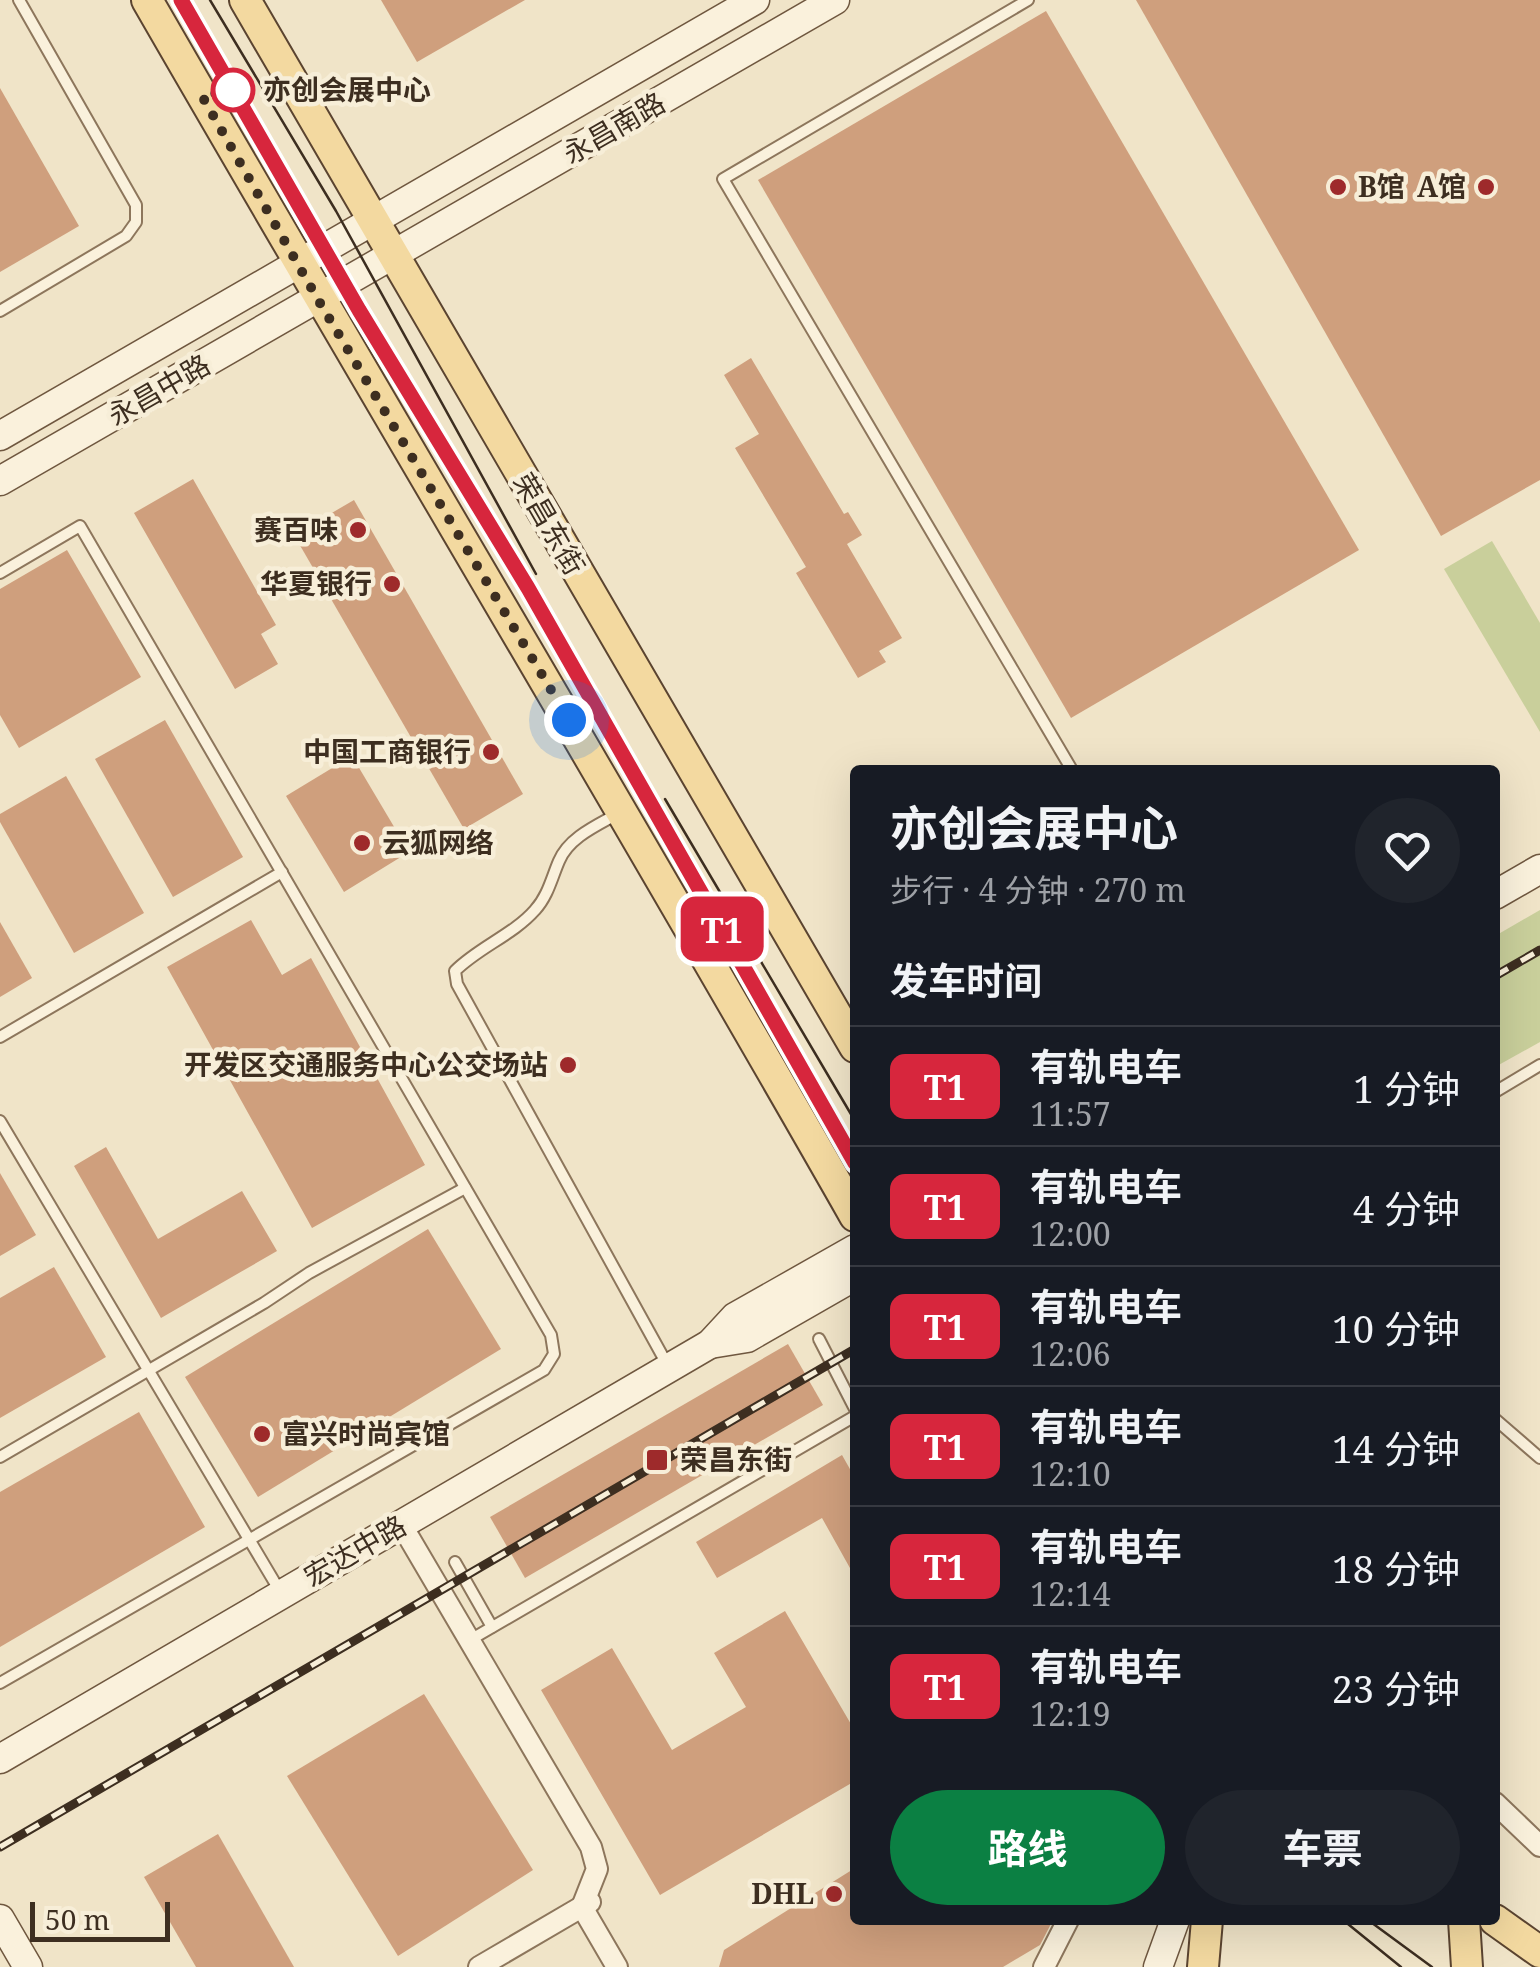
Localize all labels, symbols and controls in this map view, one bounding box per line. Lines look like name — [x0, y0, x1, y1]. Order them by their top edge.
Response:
marker: 亦创会展中心 — [212, 69, 254, 111]
place label: 亦创会展中心 — [263, 70, 431, 108]
street label: 永昌南路 — [555, 83, 672, 172]
place label: B馆 — [1358, 167, 1405, 205]
place label: A馆 — [1417, 167, 1466, 205]
marker: B馆 — [1327, 176, 1349, 198]
marker: A馆 — [1475, 176, 1497, 198]
street label: 永昌中路 — [100, 345, 217, 434]
street label: 荣昌东街 — [505, 465, 594, 582]
place label: 赛百味 — [254, 510, 338, 548]
marker: 赛百味 — [347, 519, 369, 541]
place label: 华夏银行 — [260, 564, 372, 602]
marker: 华夏银行 — [381, 573, 403, 595]
your location — [544, 695, 594, 745]
place label: 中国工商银行 — [303, 732, 471, 770]
marker: 中国工商银行 — [480, 741, 502, 763]
text: 亦创会展中心 — [890, 795, 1178, 860]
button: heart — [1355, 798, 1460, 903]
place label: 云狐网络 — [382, 823, 494, 861]
marker: 云狐网络 — [351, 832, 373, 854]
text: 步行 · 4 分钟 · 270 m — [890, 868, 1186, 911]
line badge: T1 — [677, 896, 767, 962]
text: T1 — [701, 906, 743, 953]
text: 发车时间 — [890, 954, 1042, 1006]
text: 有轨电车 — [1030, 1040, 1182, 1092]
place label: 开发区交通服务中心公交场站 — [184, 1045, 548, 1083]
marker: 开发区交通服务中心公交场站 — [557, 1054, 579, 1076]
text: 1 分钟 — [1353, 1062, 1460, 1114]
text: T1 — [924, 1063, 966, 1110]
text: 11:57 — [1030, 1092, 1111, 1135]
text: 有轨电车 — [1030, 1160, 1182, 1212]
text: 4 分钟 — [1353, 1182, 1460, 1234]
text: T1 — [924, 1183, 966, 1230]
text: 12:00 — [1030, 1212, 1111, 1255]
text: 有轨电车 — [1030, 1280, 1182, 1332]
text: 10 分钟 — [1332, 1302, 1460, 1354]
text: T1 — [924, 1303, 966, 1350]
text: 12:06 — [1030, 1332, 1111, 1375]
text: 有轨电车 — [1030, 1400, 1182, 1452]
place label: 富兴时尚宾馆 — [282, 1414, 450, 1452]
text: 14 分钟 — [1332, 1422, 1460, 1474]
marker: 富兴时尚宾馆 — [251, 1423, 273, 1445]
text: T1 — [924, 1423, 966, 1470]
place label: 荣昌东街 — [680, 1440, 792, 1478]
marker: 荣昌东街 — [644, 1447, 670, 1473]
text: 12:10 — [1030, 1452, 1111, 1495]
street label: 宏达中路 — [296, 1506, 413, 1595]
text: 有轨电车 — [1030, 1520, 1182, 1572]
text: 18 分钟 — [1332, 1542, 1460, 1594]
text: T1 — [924, 1543, 966, 1590]
text: 12:14 — [1030, 1572, 1111, 1615]
text: 有轨电车 — [1030, 1640, 1182, 1692]
text: 23 分钟 — [1332, 1662, 1460, 1714]
text: T1 — [924, 1663, 966, 1710]
text: 12:19 — [1030, 1692, 1111, 1735]
button: 路线 — [890, 1790, 1165, 1905]
button: 车票 — [1185, 1790, 1460, 1905]
place label: DHL — [751, 1874, 814, 1912]
marker: DHL — [823, 1883, 845, 1905]
scale bar — [30, 1897, 170, 1942]
text: 50 m — [45, 1900, 110, 1938]

